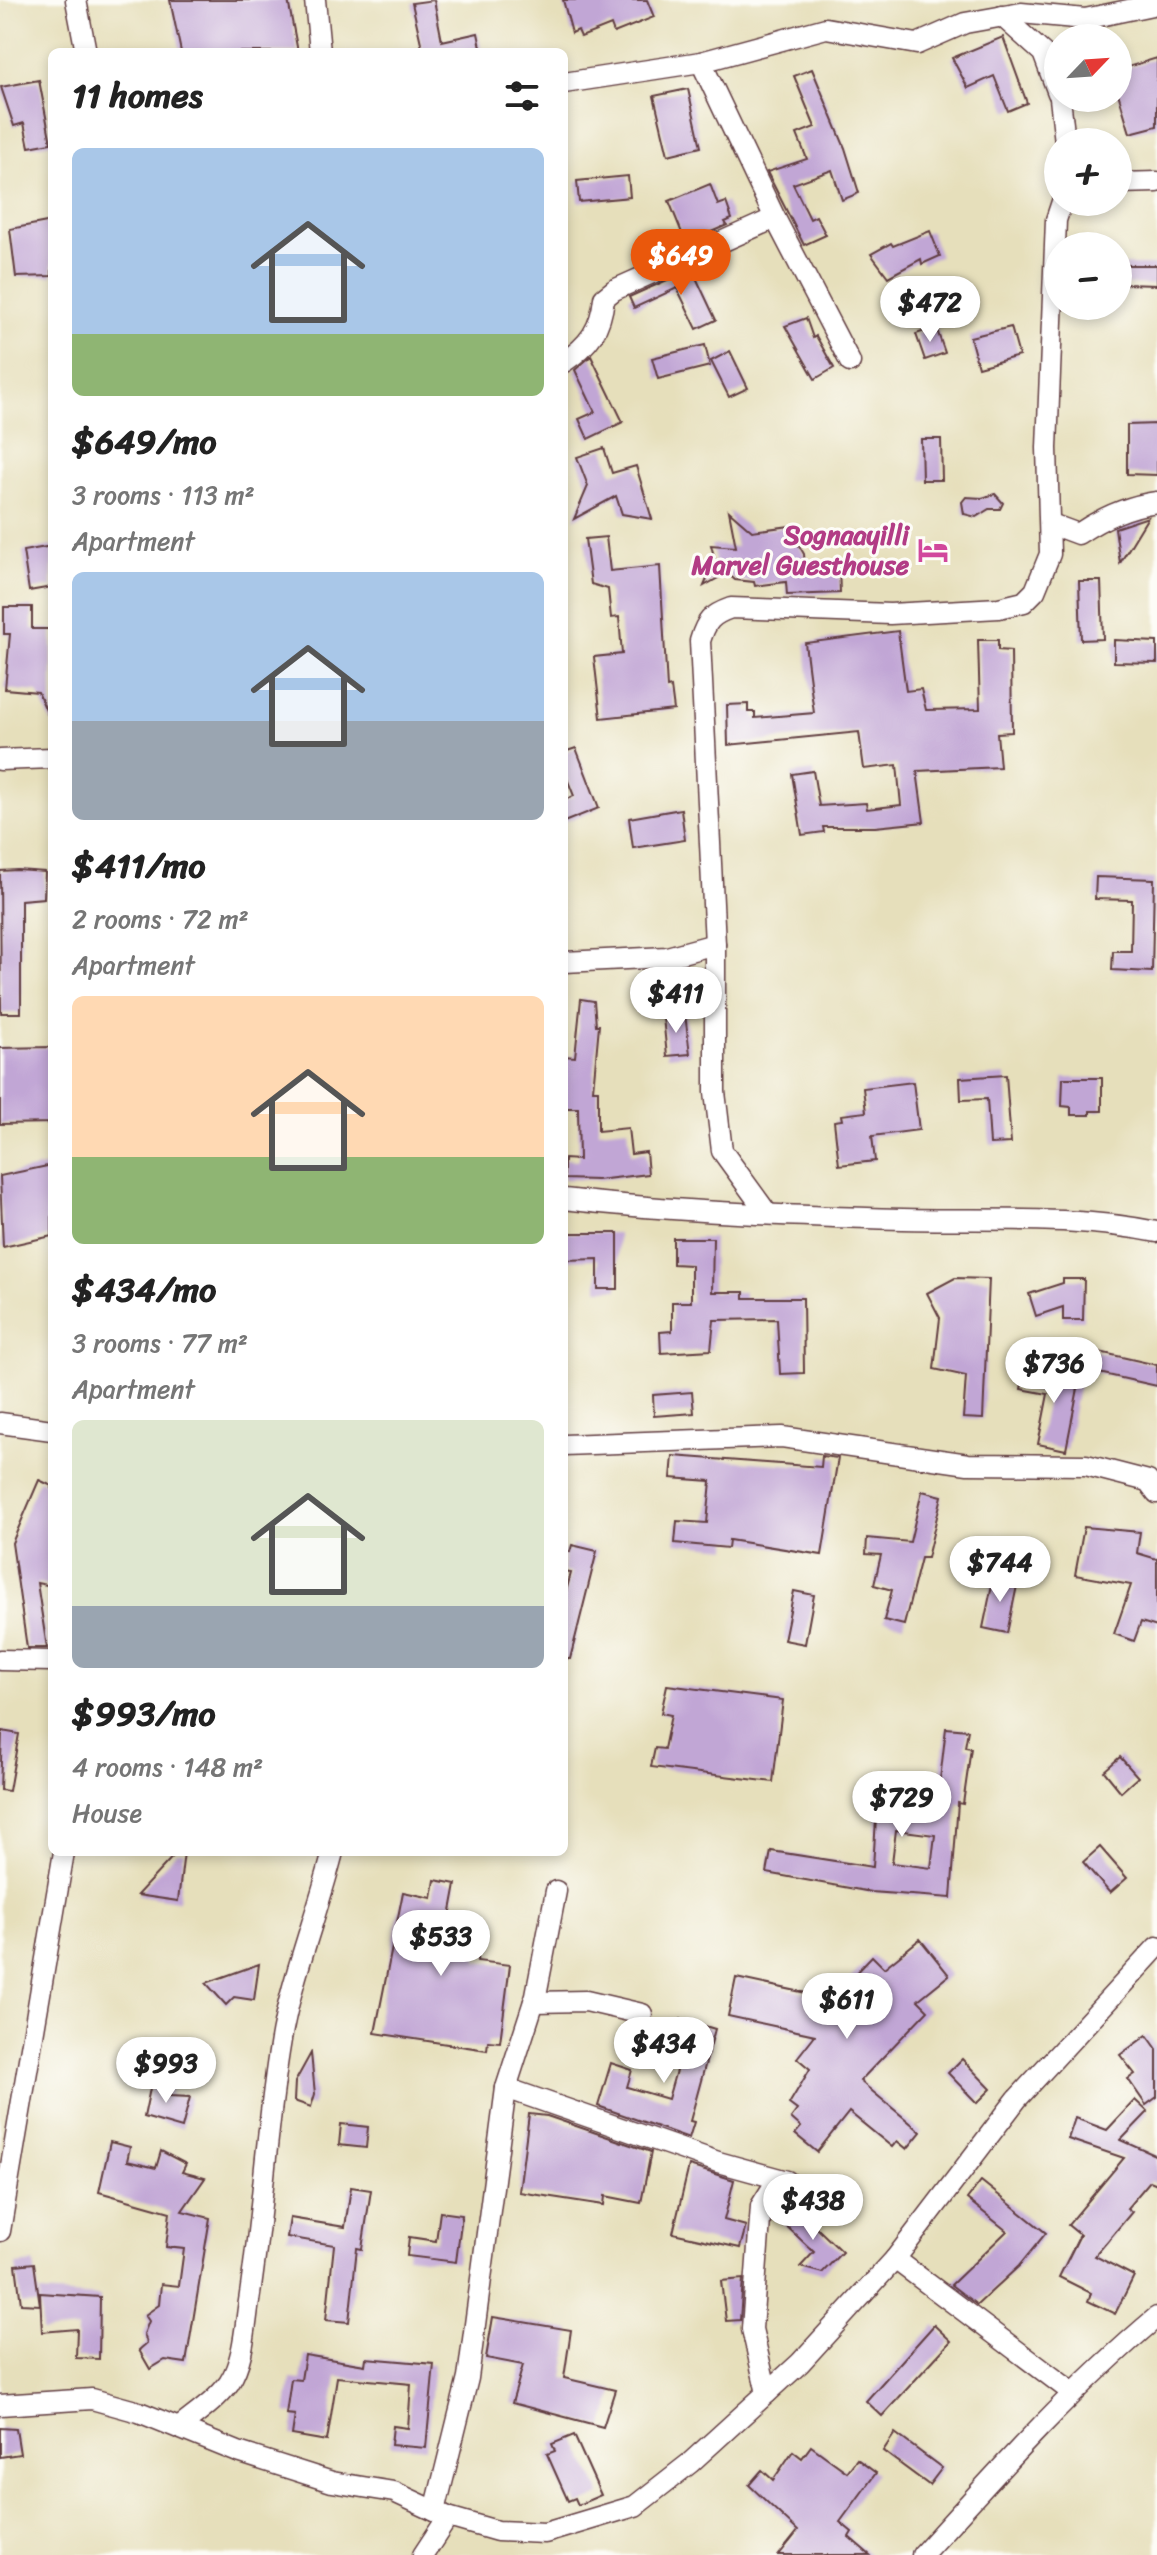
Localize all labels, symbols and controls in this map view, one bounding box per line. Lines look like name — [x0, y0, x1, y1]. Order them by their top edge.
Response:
north arrow — [1044, 24, 1132, 112]
map controls — [1044, 24, 1132, 320]
text: 11 homes — [72, 66, 203, 126]
icon: filters — [500, 74, 544, 118]
button: + — [1044, 128, 1132, 216]
icon: home — [236, 200, 380, 344]
pin: $649 — [634, 229, 728, 297]
text: $649 — [649, 232, 713, 278]
button: − — [1044, 232, 1132, 320]
pin: $472 — [883, 276, 977, 344]
text: $472 — [898, 279, 962, 325]
text: $649/mo — [72, 412, 217, 472]
text: 3 rooms · 113 m² — [72, 472, 255, 518]
place label: Sognaayilli Marvel Guesthouse — [691, 512, 911, 588]
text: Apartment — [72, 518, 195, 564]
hotel icon: Sognaayilli Marvel Guesthouse — [916, 533, 950, 567]
icon: home — [236, 624, 380, 768]
text: $411/mo — [72, 836, 206, 896]
text: 2 rooms · 72 m² — [72, 896, 249, 942]
text: Apartment — [72, 942, 195, 988]
pin: $411 — [629, 967, 723, 1035]
text: $411 — [648, 970, 704, 1016]
icon: home — [236, 1048, 380, 1192]
text: $434/mo — [72, 1260, 216, 1320]
text: 3 rooms · 77 m² — [72, 1320, 248, 1366]
pin: $736 — [1007, 1337, 1101, 1405]
text: $736 — [1023, 1340, 1085, 1386]
text: Apartment — [72, 1366, 195, 1412]
icon: home — [236, 1472, 380, 1616]
pin: $744 — [953, 1536, 1047, 1604]
text: $744 — [968, 1539, 1032, 1585]
text: $993/mo — [72, 1684, 216, 1744]
text: 4 rooms · 148 m² — [72, 1744, 263, 1790]
pin: $729 — [855, 1771, 949, 1839]
text: $729 — [870, 1774, 934, 1820]
text: House — [72, 1790, 142, 1836]
pin: $533 — [394, 1910, 488, 1978]
text: $533 — [410, 1913, 472, 1959]
pin: $611 — [800, 1973, 894, 2041]
text: $611 — [820, 1976, 874, 2022]
pin: $434 — [617, 2017, 711, 2085]
text: $434 — [632, 2020, 696, 2066]
pin: $993 — [119, 2037, 213, 2105]
text: $993 — [134, 2040, 198, 2086]
pin: $438 — [766, 2174, 860, 2242]
text: $438 — [781, 2177, 845, 2223]

